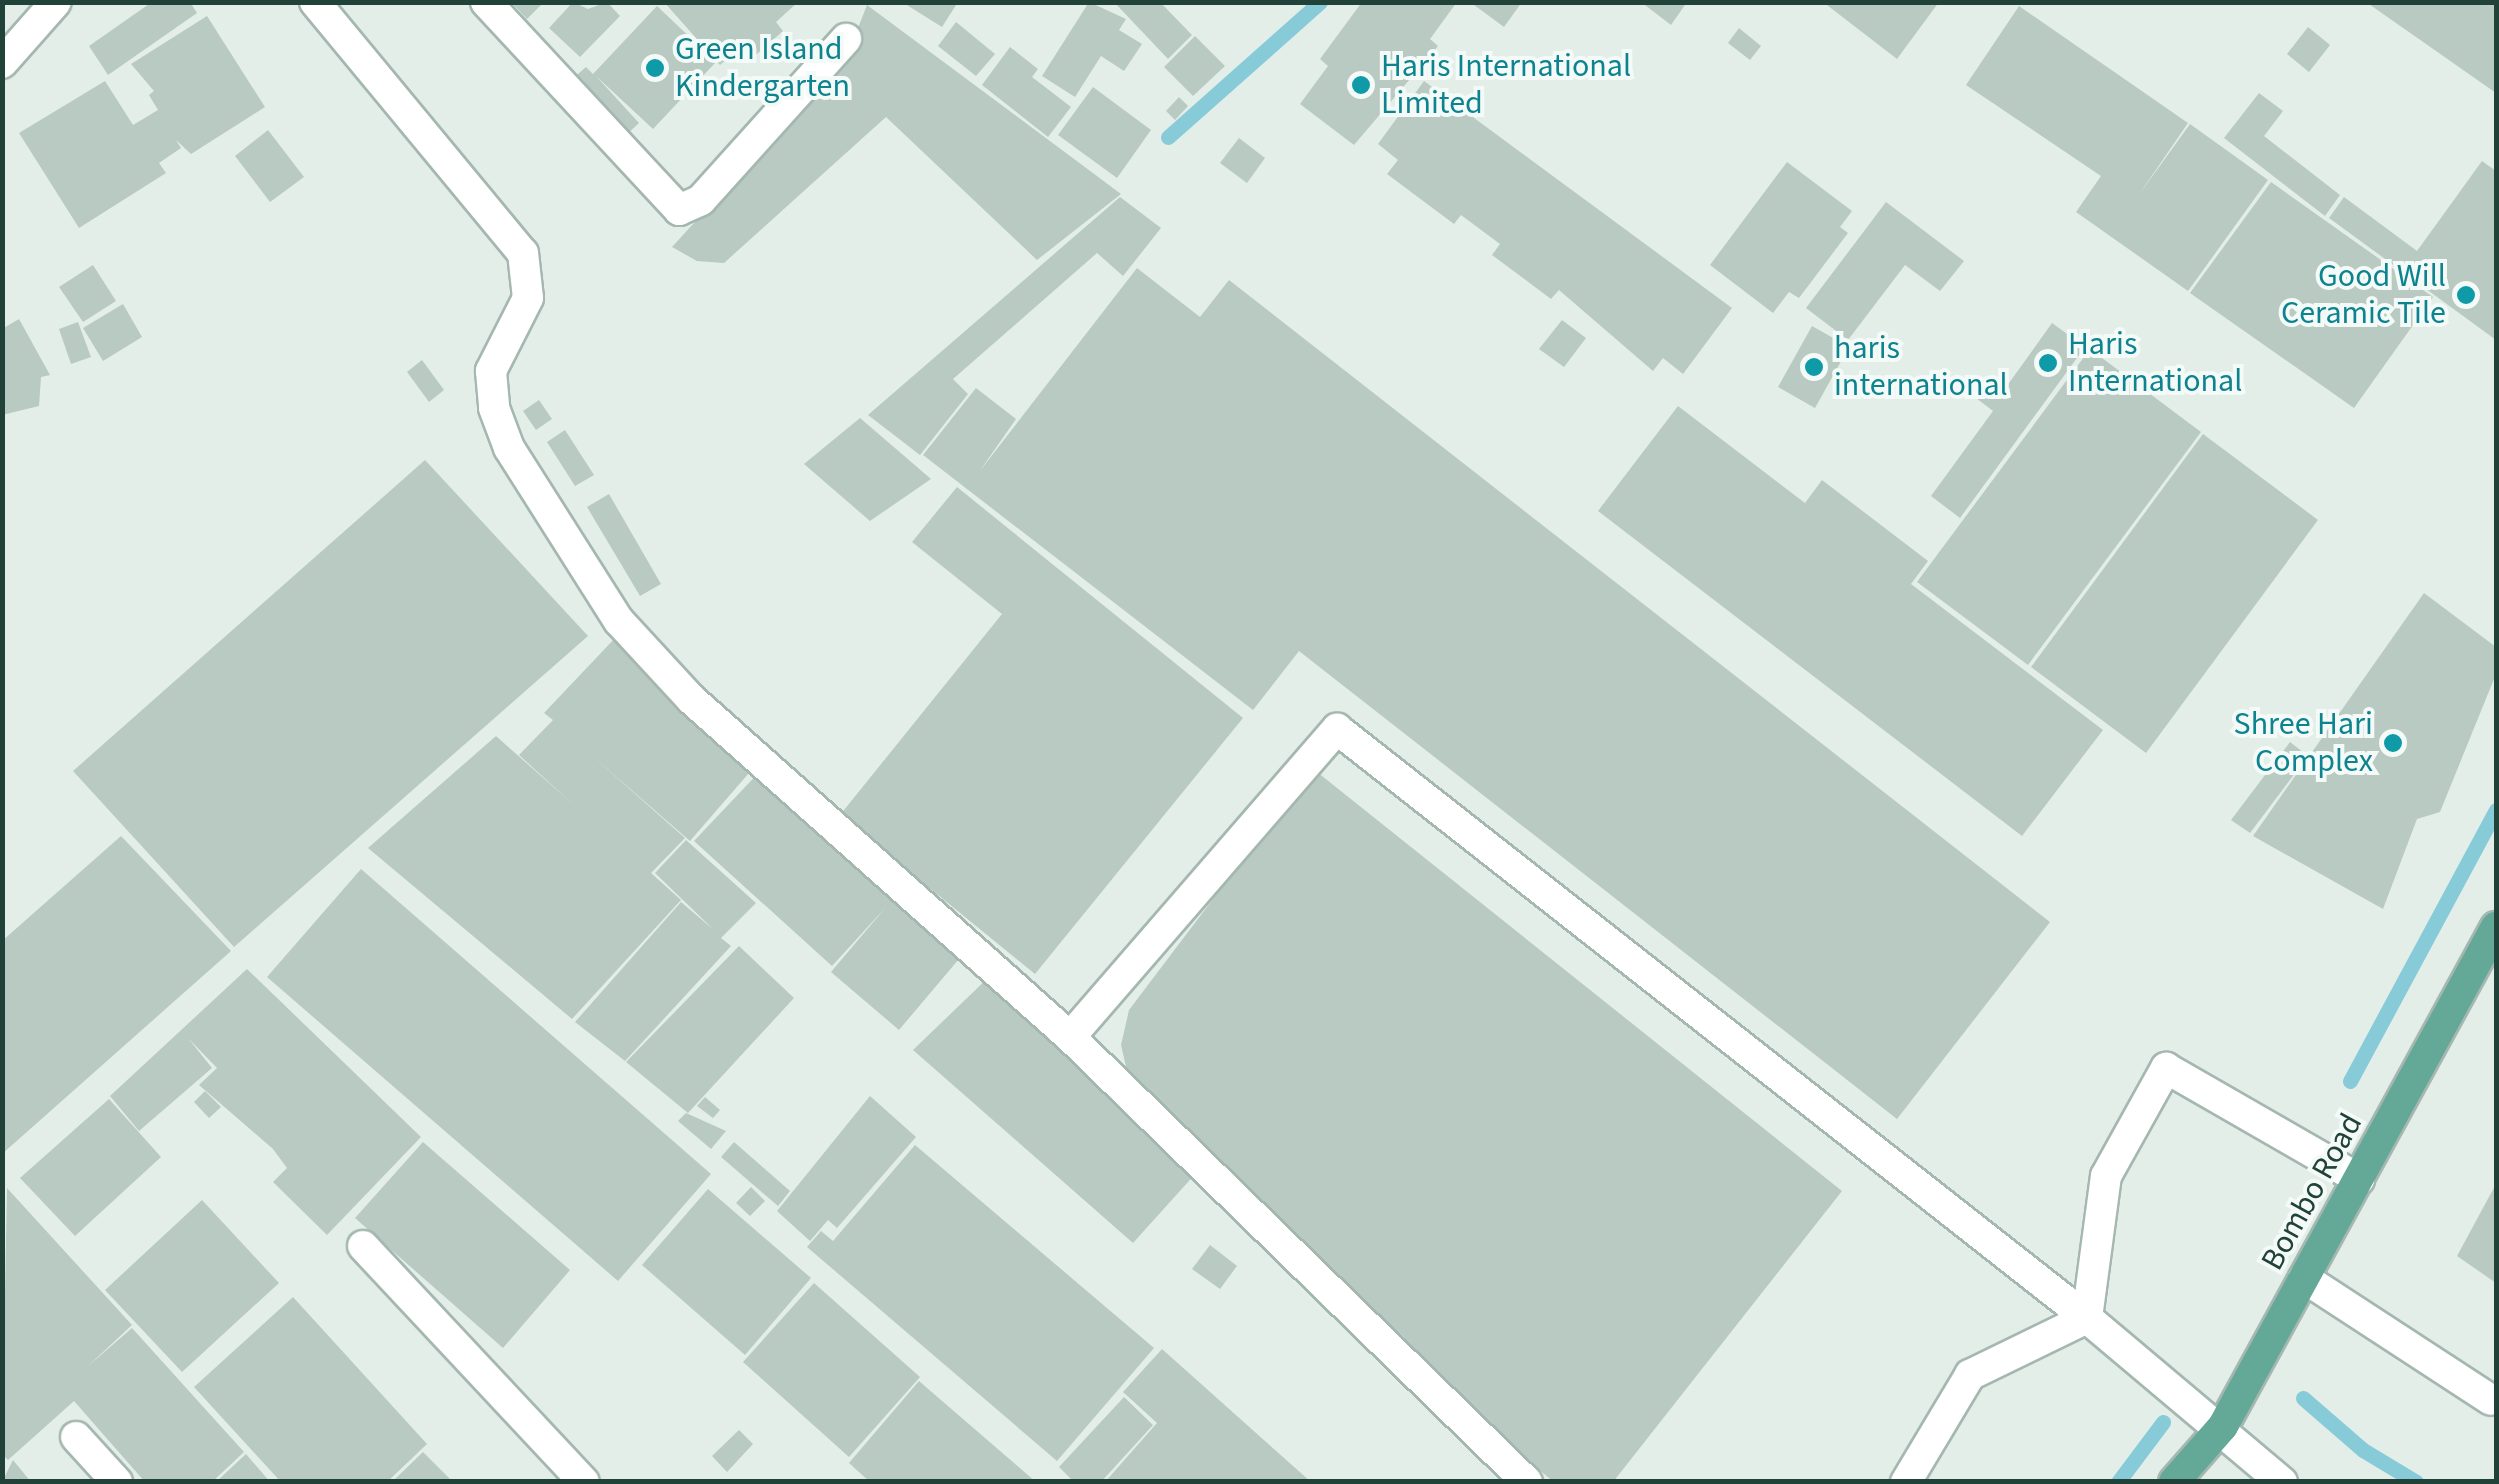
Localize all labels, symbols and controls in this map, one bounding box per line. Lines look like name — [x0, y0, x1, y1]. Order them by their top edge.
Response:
place label: Green Island Kindergarten — [675, 31, 850, 106]
place label: Haris International Limited — [1381, 48, 1631, 123]
marker: Green Island Kindergarten — [644, 57, 666, 79]
marker: Haris International Limited — [1350, 74, 1372, 96]
place label: Good Will Ceramic Tile — [2281, 258, 2446, 333]
marker: Good Will Ceramic Tile — [2455, 284, 2477, 306]
place label: Haris International — [2068, 326, 2242, 401]
place label: haris international — [1834, 330, 2008, 405]
marker: Haris International — [2037, 352, 2059, 374]
marker: haris international — [1803, 356, 1825, 378]
place label: Shree Hari Complex — [2234, 706, 2373, 781]
marker: Shree Hari Complex — [2382, 732, 2404, 754]
street label: Bombo Road — [2253, 1107, 2371, 1277]

